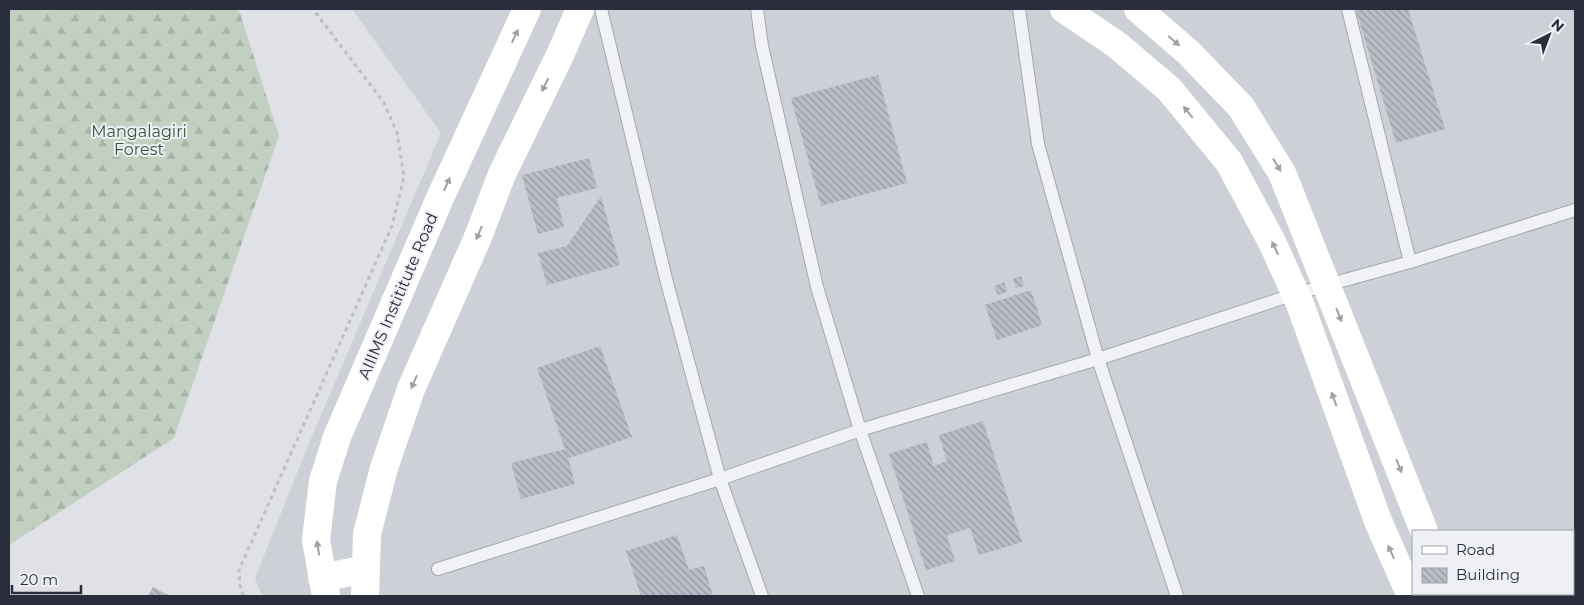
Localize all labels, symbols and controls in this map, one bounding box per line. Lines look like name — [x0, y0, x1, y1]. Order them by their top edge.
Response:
north arrow — [1524, 10, 1574, 60]
text: N — [1547, 15, 1568, 36]
one-way arrow — [511, 29, 519, 43]
one-way arrow — [1168, 35, 1181, 46]
one-way arrow — [541, 78, 549, 92]
one-way arrow — [1182, 106, 1193, 119]
park label: Mangalagiri Forest — [91, 122, 187, 159]
one-way arrow — [1273, 158, 1282, 172]
one-way arrow — [443, 177, 451, 191]
street label: AIIIMS Instititute Road — [354, 210, 442, 382]
one-way arrow — [475, 226, 483, 241]
one-way arrow — [1270, 241, 1278, 255]
one-way arrow — [1335, 308, 1343, 323]
one-way arrow — [410, 375, 418, 389]
one-way arrow — [1330, 392, 1337, 407]
one-way arrow — [1396, 459, 1403, 474]
legend — [1412, 530, 1574, 595]
one-way arrow — [313, 540, 321, 556]
text: Road — [1456, 540, 1495, 559]
one-way arrow — [1387, 545, 1395, 559]
scale bar — [12, 562, 81, 594]
text: Building — [1456, 565, 1520, 584]
text: 20 m — [20, 570, 58, 589]

